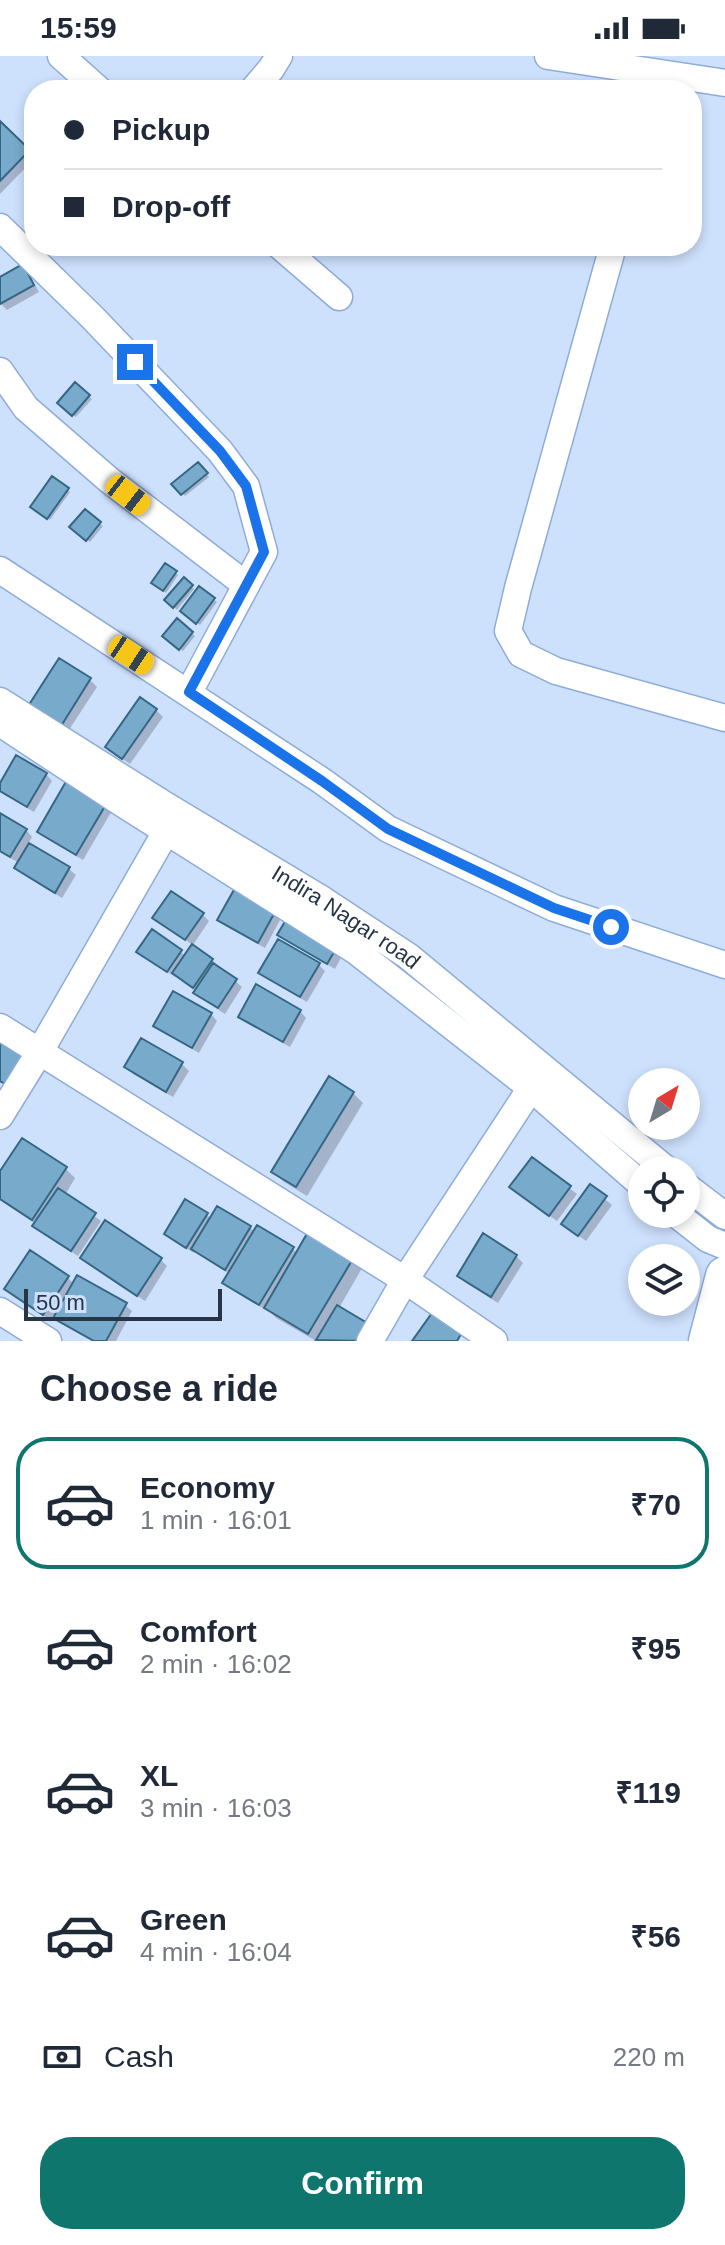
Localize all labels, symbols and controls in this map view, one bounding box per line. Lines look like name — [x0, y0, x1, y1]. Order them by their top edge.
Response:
text: 15:59 — [40, 11, 117, 44]
text: Pickup — [112, 113, 210, 146]
text: Drop-off — [112, 190, 230, 223]
route end — [117, 344, 153, 380]
car — [102, 471, 154, 519]
car — [104, 632, 158, 678]
street label: Indira Nagar road — [267, 860, 425, 974]
route start — [593, 909, 629, 945]
north arrow — [628, 1068, 700, 1140]
map controls — [628, 1068, 700, 1316]
button: locate — [628, 1156, 700, 1228]
button: layers — [628, 1244, 700, 1316]
scale bar — [24, 1285, 222, 1321]
text: 50 m — [36, 1290, 85, 1315]
text: Choose a ride — [40, 1368, 278, 1409]
icon: car — [44, 1467, 116, 1539]
text: Economy — [140, 1471, 275, 1504]
text: ₹70 — [630, 1488, 681, 1521]
text: 1 min · 16:01 — [140, 1505, 292, 1535]
icon: car — [44, 1611, 116, 1683]
text: Comfort — [140, 1615, 257, 1648]
text: ₹95 — [630, 1632, 681, 1665]
text: 2 min · 16:02 — [140, 1649, 292, 1679]
icon: car — [44, 1755, 116, 1827]
text: XL — [140, 1759, 178, 1792]
text: ₹119 — [615, 1776, 681, 1809]
text: 3 min · 16:03 — [140, 1793, 292, 1823]
icon: car — [44, 1899, 116, 1971]
text: Green — [140, 1903, 227, 1936]
text: ₹56 — [630, 1920, 681, 1953]
text: 4 min · 16:04 — [140, 1937, 292, 1967]
icon: cash — [40, 2035, 84, 2079]
text: Cash — [104, 2040, 174, 2073]
text: 220 m — [613, 2042, 685, 2072]
button: Confirm — [40, 2137, 685, 2229]

